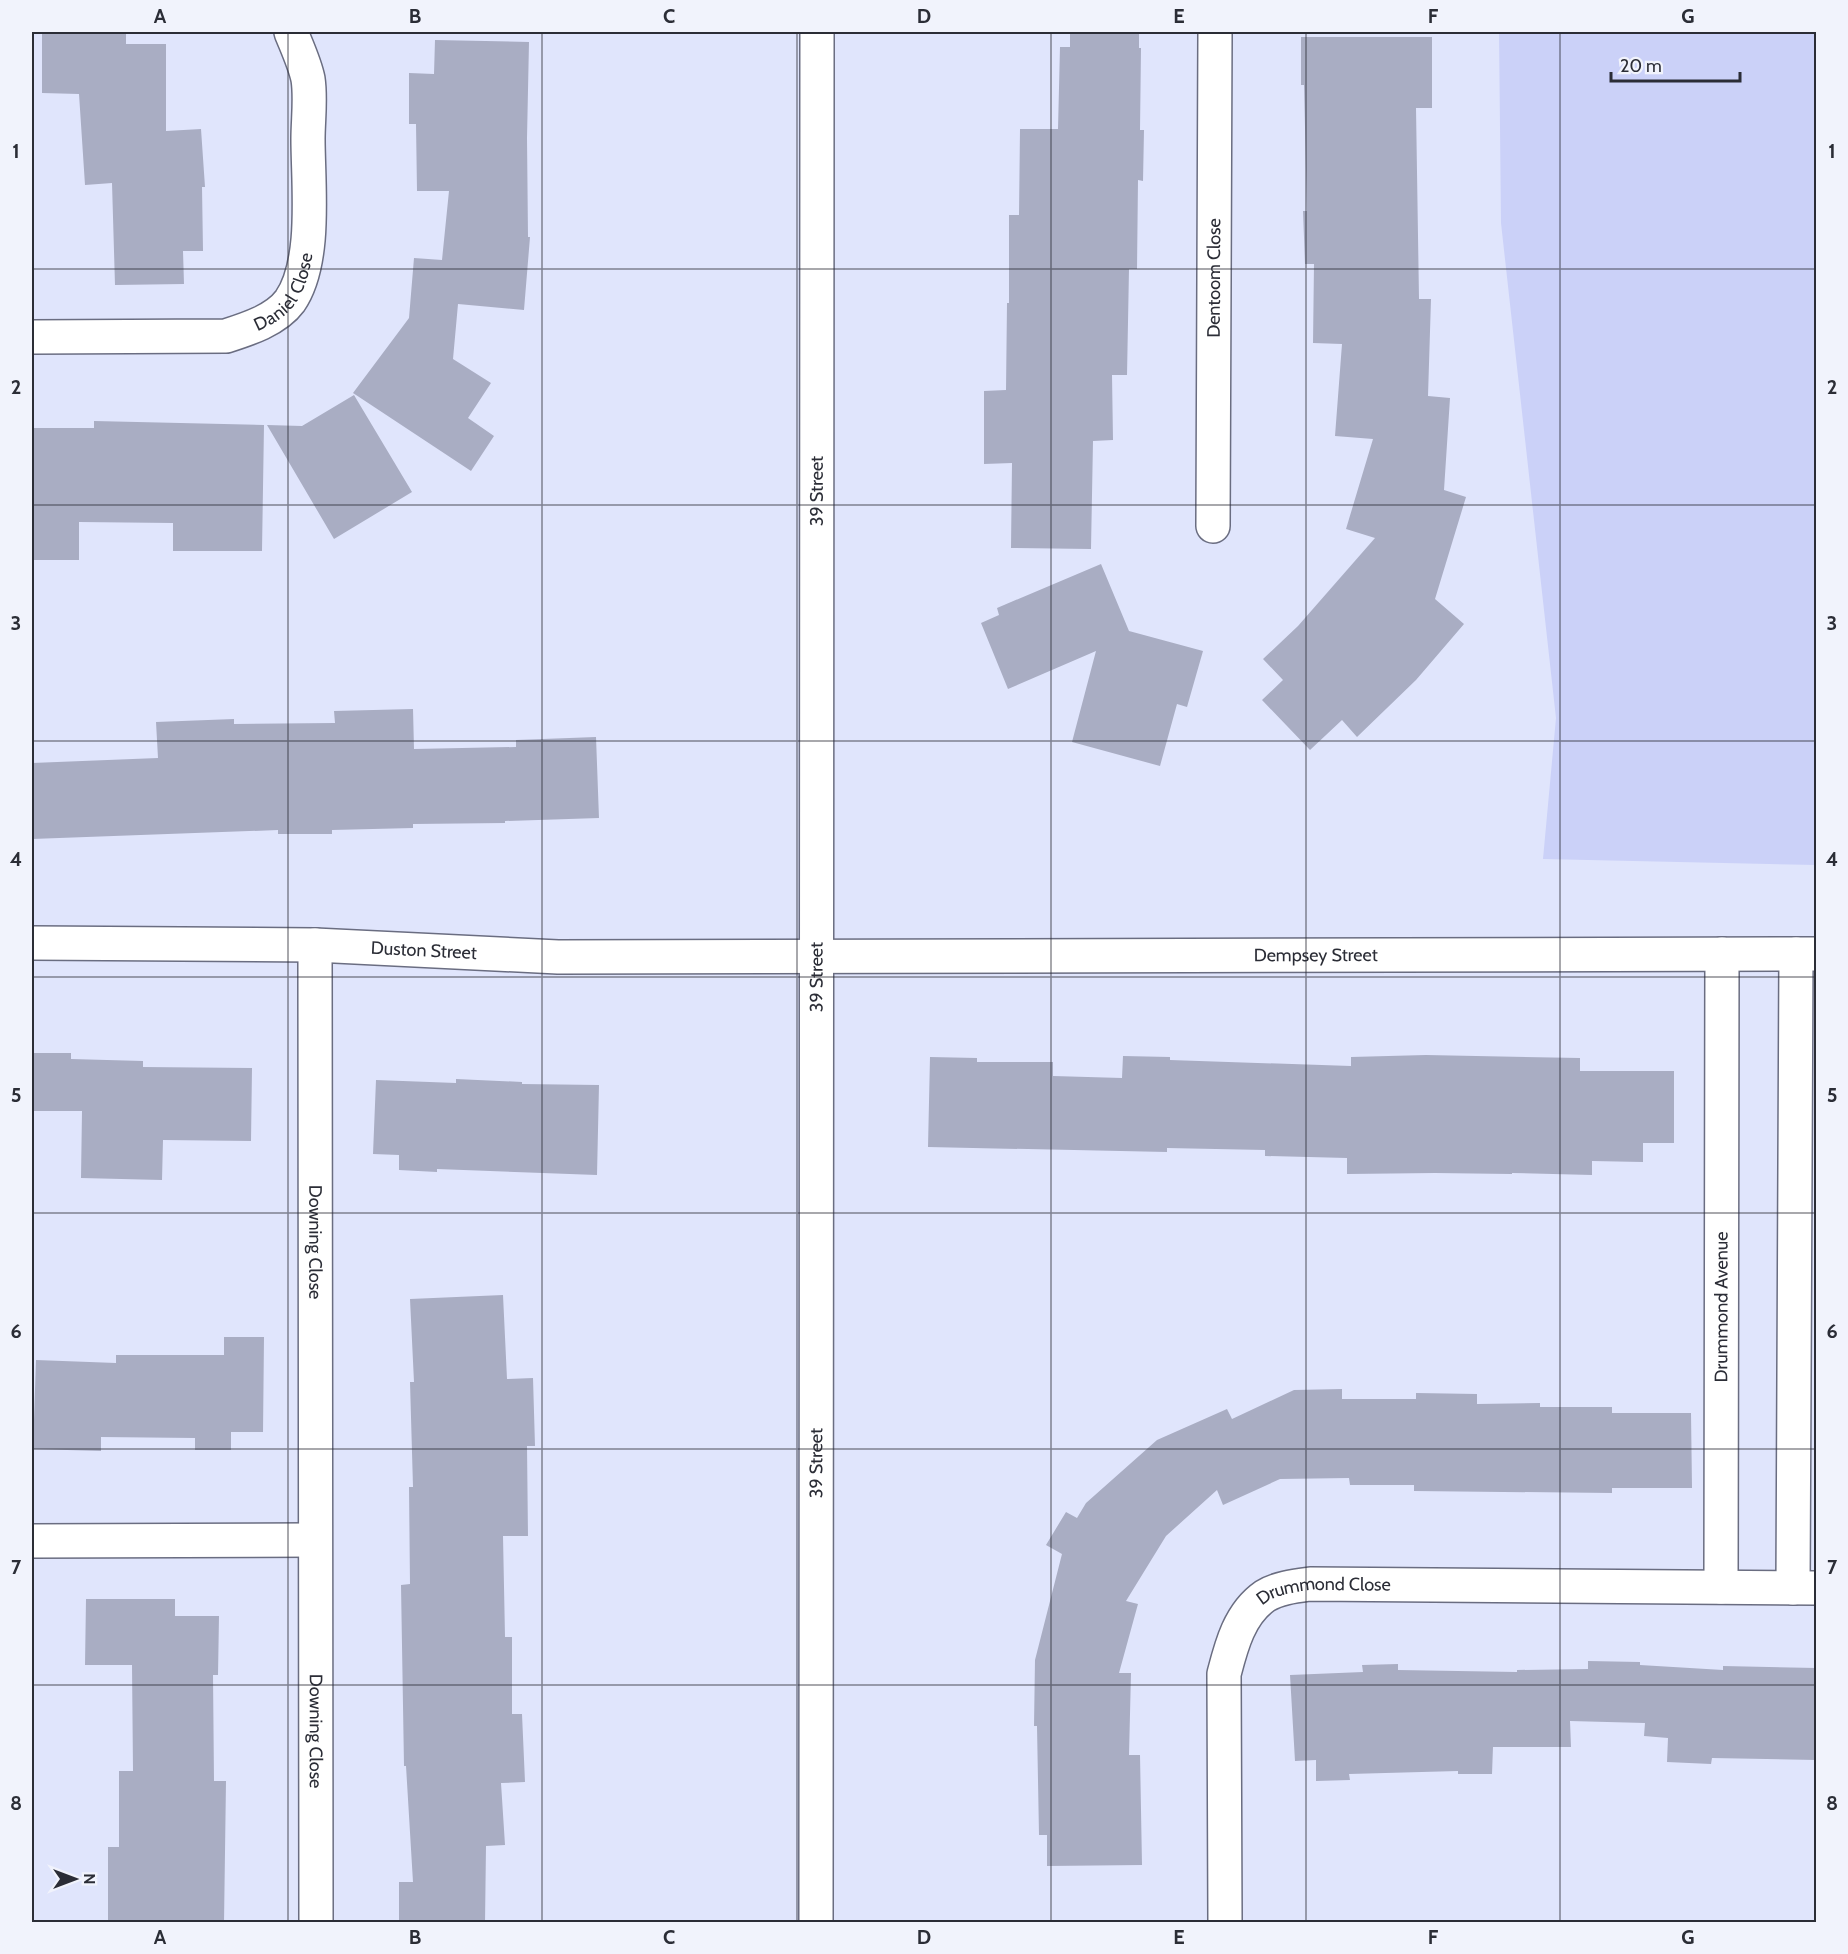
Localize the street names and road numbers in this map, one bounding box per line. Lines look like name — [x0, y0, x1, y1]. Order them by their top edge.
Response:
street label: Dentoom Close — [1203, 218, 1225, 338]
street label: Daniel Close — [250, 251, 317, 336]
street label: 39 Street — [806, 456, 828, 526]
street label: Duston Street — [370, 937, 477, 964]
street label: 39 Street — [805, 942, 828, 1012]
street label: Dempsey Street — [1254, 944, 1378, 966]
street label: Downing Close — [304, 1185, 326, 1299]
street label: Drummond Avenue — [1710, 1232, 1733, 1382]
street label: 39 Street — [805, 1428, 827, 1498]
street label: Drummond Close — [1252, 1572, 1391, 1610]
street label: Downing Close — [305, 1674, 327, 1788]

